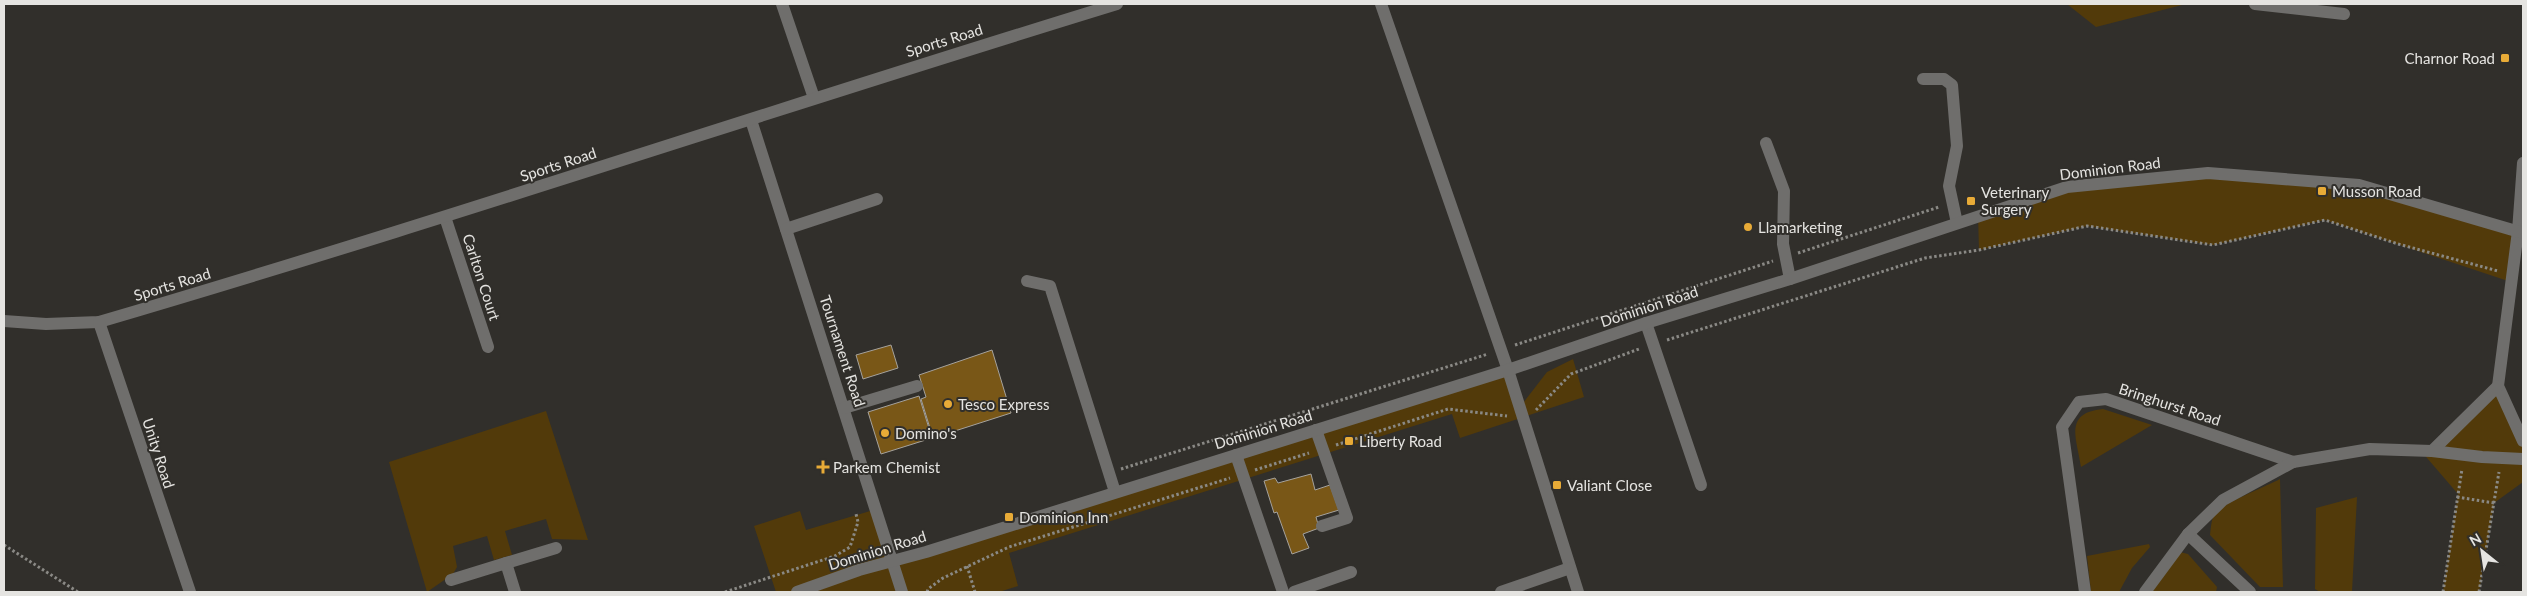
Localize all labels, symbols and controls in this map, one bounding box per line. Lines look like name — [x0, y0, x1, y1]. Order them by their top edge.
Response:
street label: Sports Road — [903, 20, 985, 60]
place label: Charnor Road — [2405, 49, 2495, 67]
marker: Charnor Road — [2499, 52, 2511, 64]
street label: Sports Road — [517, 143, 599, 185]
street label: Dominion Road — [2058, 153, 2162, 183]
place label: Musson Road — [2332, 182, 2421, 200]
place label: Veterinary Surgery — [1981, 183, 2050, 218]
marker: Musson Road — [2316, 185, 2328, 197]
marker: Veterinary Surgery — [1965, 195, 1977, 207]
place label: Llamarketing — [1758, 218, 1843, 236]
marker: Llamarketing — [1742, 221, 1754, 233]
street label: Carlton Court — [460, 231, 505, 323]
street label: Sports Road — [131, 264, 213, 304]
street label: Dominion Road — [1598, 282, 1700, 330]
street label: Tournament Road — [816, 293, 870, 409]
street label: Bringhurst Road — [2117, 379, 2223, 429]
place label: Tesco Express — [958, 395, 1049, 413]
marker: Tesco Express — [942, 398, 954, 410]
street label: Dominion Road — [1212, 406, 1314, 452]
street label: Unity Road — [139, 416, 179, 490]
place label: Domino's — [895, 424, 957, 442]
marker: Domino's — [879, 427, 891, 439]
place label: Liberty Road — [1359, 432, 1442, 450]
marker: Liberty Road — [1343, 435, 1355, 447]
place label: Parkem Chemist — [833, 458, 941, 476]
marker: Parkem Chemist — [817, 461, 829, 473]
place label: Valiant Close — [1567, 476, 1652, 494]
marker: Valiant Close — [1551, 479, 1563, 491]
place label: Dominion Inn — [1019, 508, 1108, 526]
marker: Dominion Inn — [1003, 511, 1015, 523]
north arrow — [2457, 526, 2507, 576]
street label: Dominion Road — [826, 527, 928, 573]
text: N — [2466, 529, 2484, 549]

